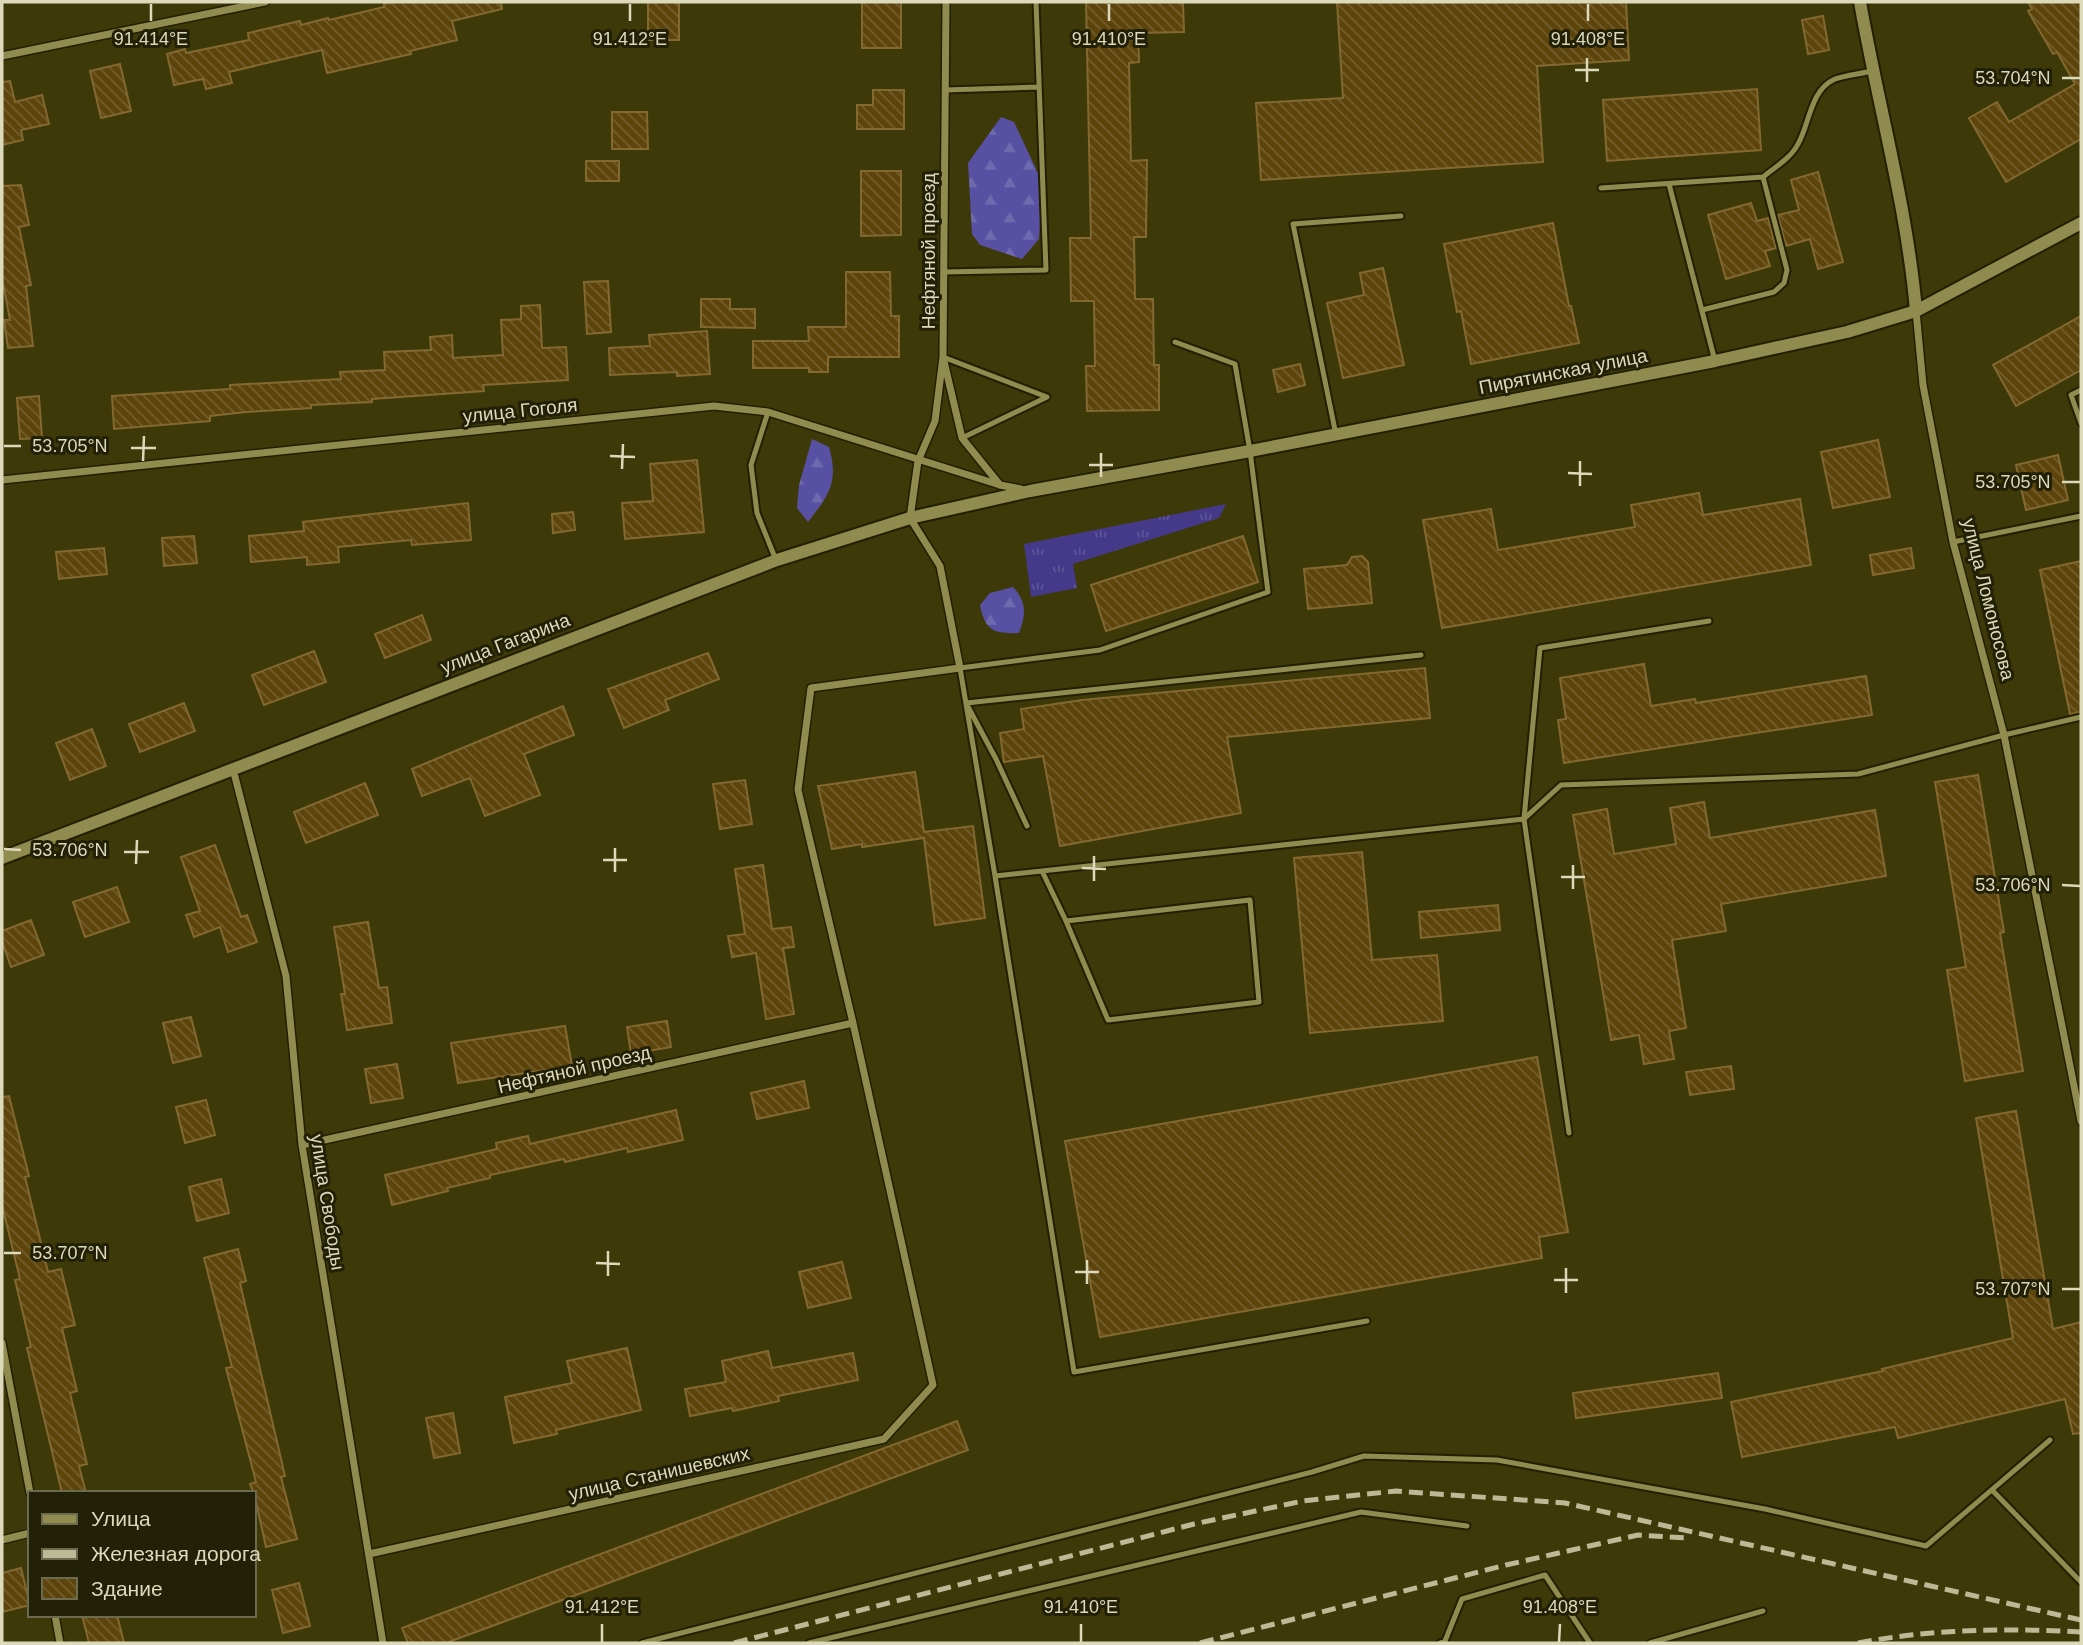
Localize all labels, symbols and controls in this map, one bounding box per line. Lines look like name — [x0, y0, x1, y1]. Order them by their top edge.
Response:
text: 91.414°E — [114, 29, 188, 49]
text: 91.412°E — [593, 29, 667, 49]
text: 91.410°E — [1072, 29, 1146, 49]
text: 91.408°E — [1551, 29, 1625, 49]
text: 53.704°N — [1975, 68, 2051, 88]
street label: Нефтяной проезд — [918, 173, 939, 329]
street label: Пирятинская улица — [1477, 345, 1650, 398]
street label: улица Гоголя — [462, 394, 578, 427]
text: 53.705°N — [32, 436, 108, 456]
text: 53.705°N — [1975, 472, 2051, 492]
street label: улица Ломоносова — [1958, 516, 2019, 683]
street label: улица Гагарина — [438, 609, 573, 678]
text: 53.706°N — [32, 840, 108, 860]
text: 53.706°N — [1975, 875, 2051, 895]
street label: Нефтяной проезд — [496, 1042, 653, 1097]
street label: улица Свободы — [306, 1133, 349, 1272]
text: 53.707°N — [32, 1243, 108, 1263]
text: 53.707°N — [1975, 1279, 2051, 1299]
street label: улица Станишевских — [567, 1442, 752, 1505]
legend — [28, 1491, 256, 1617]
text: Улица — [91, 1507, 151, 1530]
text: Железная дорога — [91, 1542, 261, 1565]
text: Здание — [91, 1577, 163, 1600]
text: 91.412°E — [565, 1597, 639, 1617]
text: 91.410°E — [1044, 1597, 1118, 1617]
text: 91.408°E — [1523, 1597, 1597, 1617]

